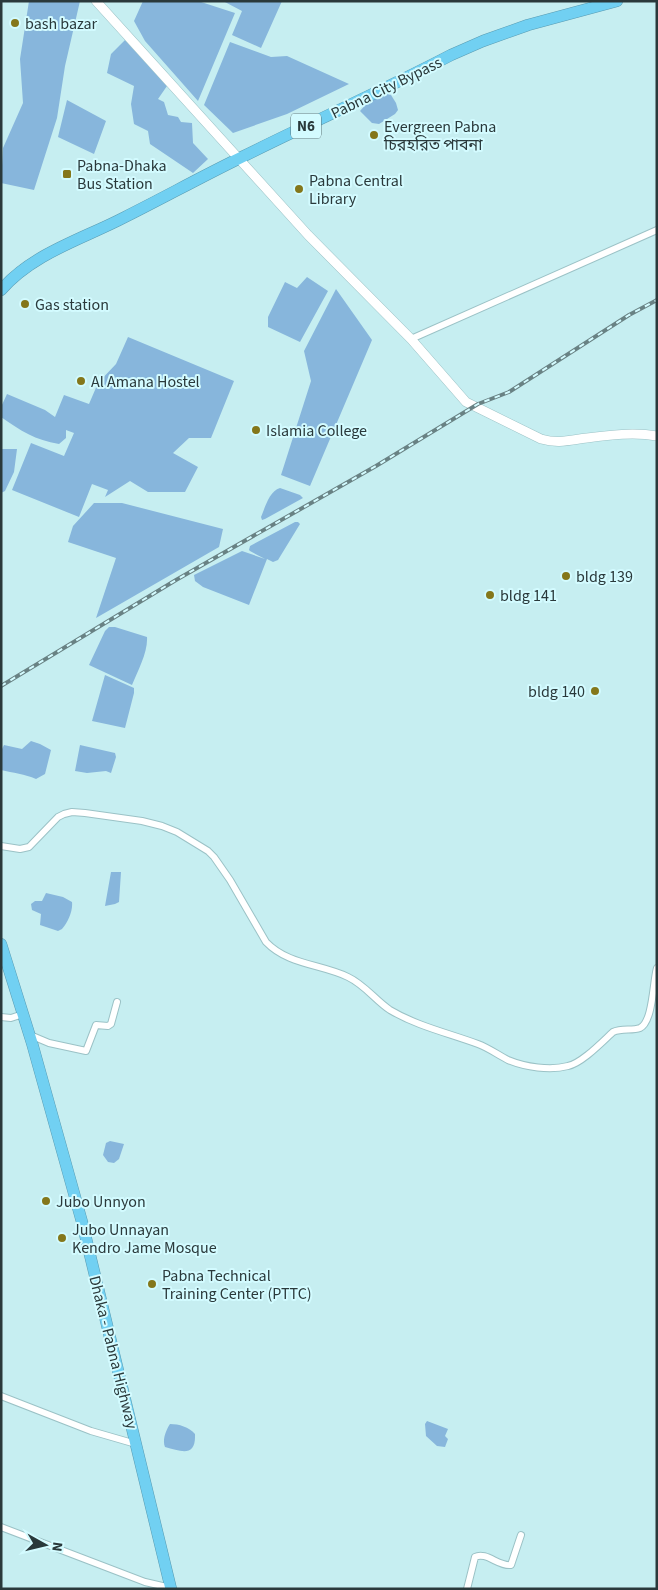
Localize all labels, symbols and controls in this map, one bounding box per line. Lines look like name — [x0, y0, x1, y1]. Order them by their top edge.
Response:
place label: bash bazar — [25, 13, 97, 35]
marker: bash bazar — [9, 17, 21, 29]
street label: Pabna City Bypass — [327, 51, 446, 124]
road number: N6 — [291, 114, 321, 138]
place label: Evergreen Pabna চিরহরিত পাবনা — [383, 116, 496, 156]
marker: Evergreen Pabna চিরহরিত পাবনা — [368, 129, 380, 141]
place label: Pabna-Dhaka Bus Station — [77, 155, 167, 195]
marker: Pabna-Dhaka Bus Station — [61, 168, 73, 180]
place label: Pabna Central Library — [309, 170, 403, 210]
marker: Pabna Central Library — [293, 183, 305, 195]
place label: Gas station — [35, 294, 109, 316]
marker: Gas station — [19, 298, 31, 310]
place label: Al Amana Hostel — [91, 371, 200, 393]
marker: Al Amana Hostel — [75, 375, 87, 387]
place label: Islamia College — [266, 420, 367, 442]
marker: Islamia College — [250, 424, 262, 436]
place label: bldg 139 — [576, 566, 633, 588]
marker: bldg 139 — [560, 570, 572, 582]
place label: bldg 141 — [500, 585, 557, 607]
marker: bldg 141 — [484, 589, 496, 601]
place label: bldg 140 — [528, 681, 585, 703]
marker: bldg 140 — [589, 685, 601, 697]
place label: Jubo Unnyon — [56, 1191, 146, 1213]
marker: Jubo Unnyon — [40, 1195, 52, 1207]
place label: Jubo Unnayan Kendro Jame Mosque — [72, 1219, 217, 1259]
marker: Jubo Unnayan Kendro Jame Mosque — [56, 1232, 68, 1244]
place label: Pabna Technical Training Center (PTTC) — [162, 1265, 312, 1305]
street label: Dhaka - Pabna Highway — [83, 1273, 143, 1432]
marker: Pabna Technical Training Center (PTTC) — [146, 1278, 158, 1290]
north arrow — [20, 1520, 70, 1570]
text: N — [46, 1541, 67, 1553]

